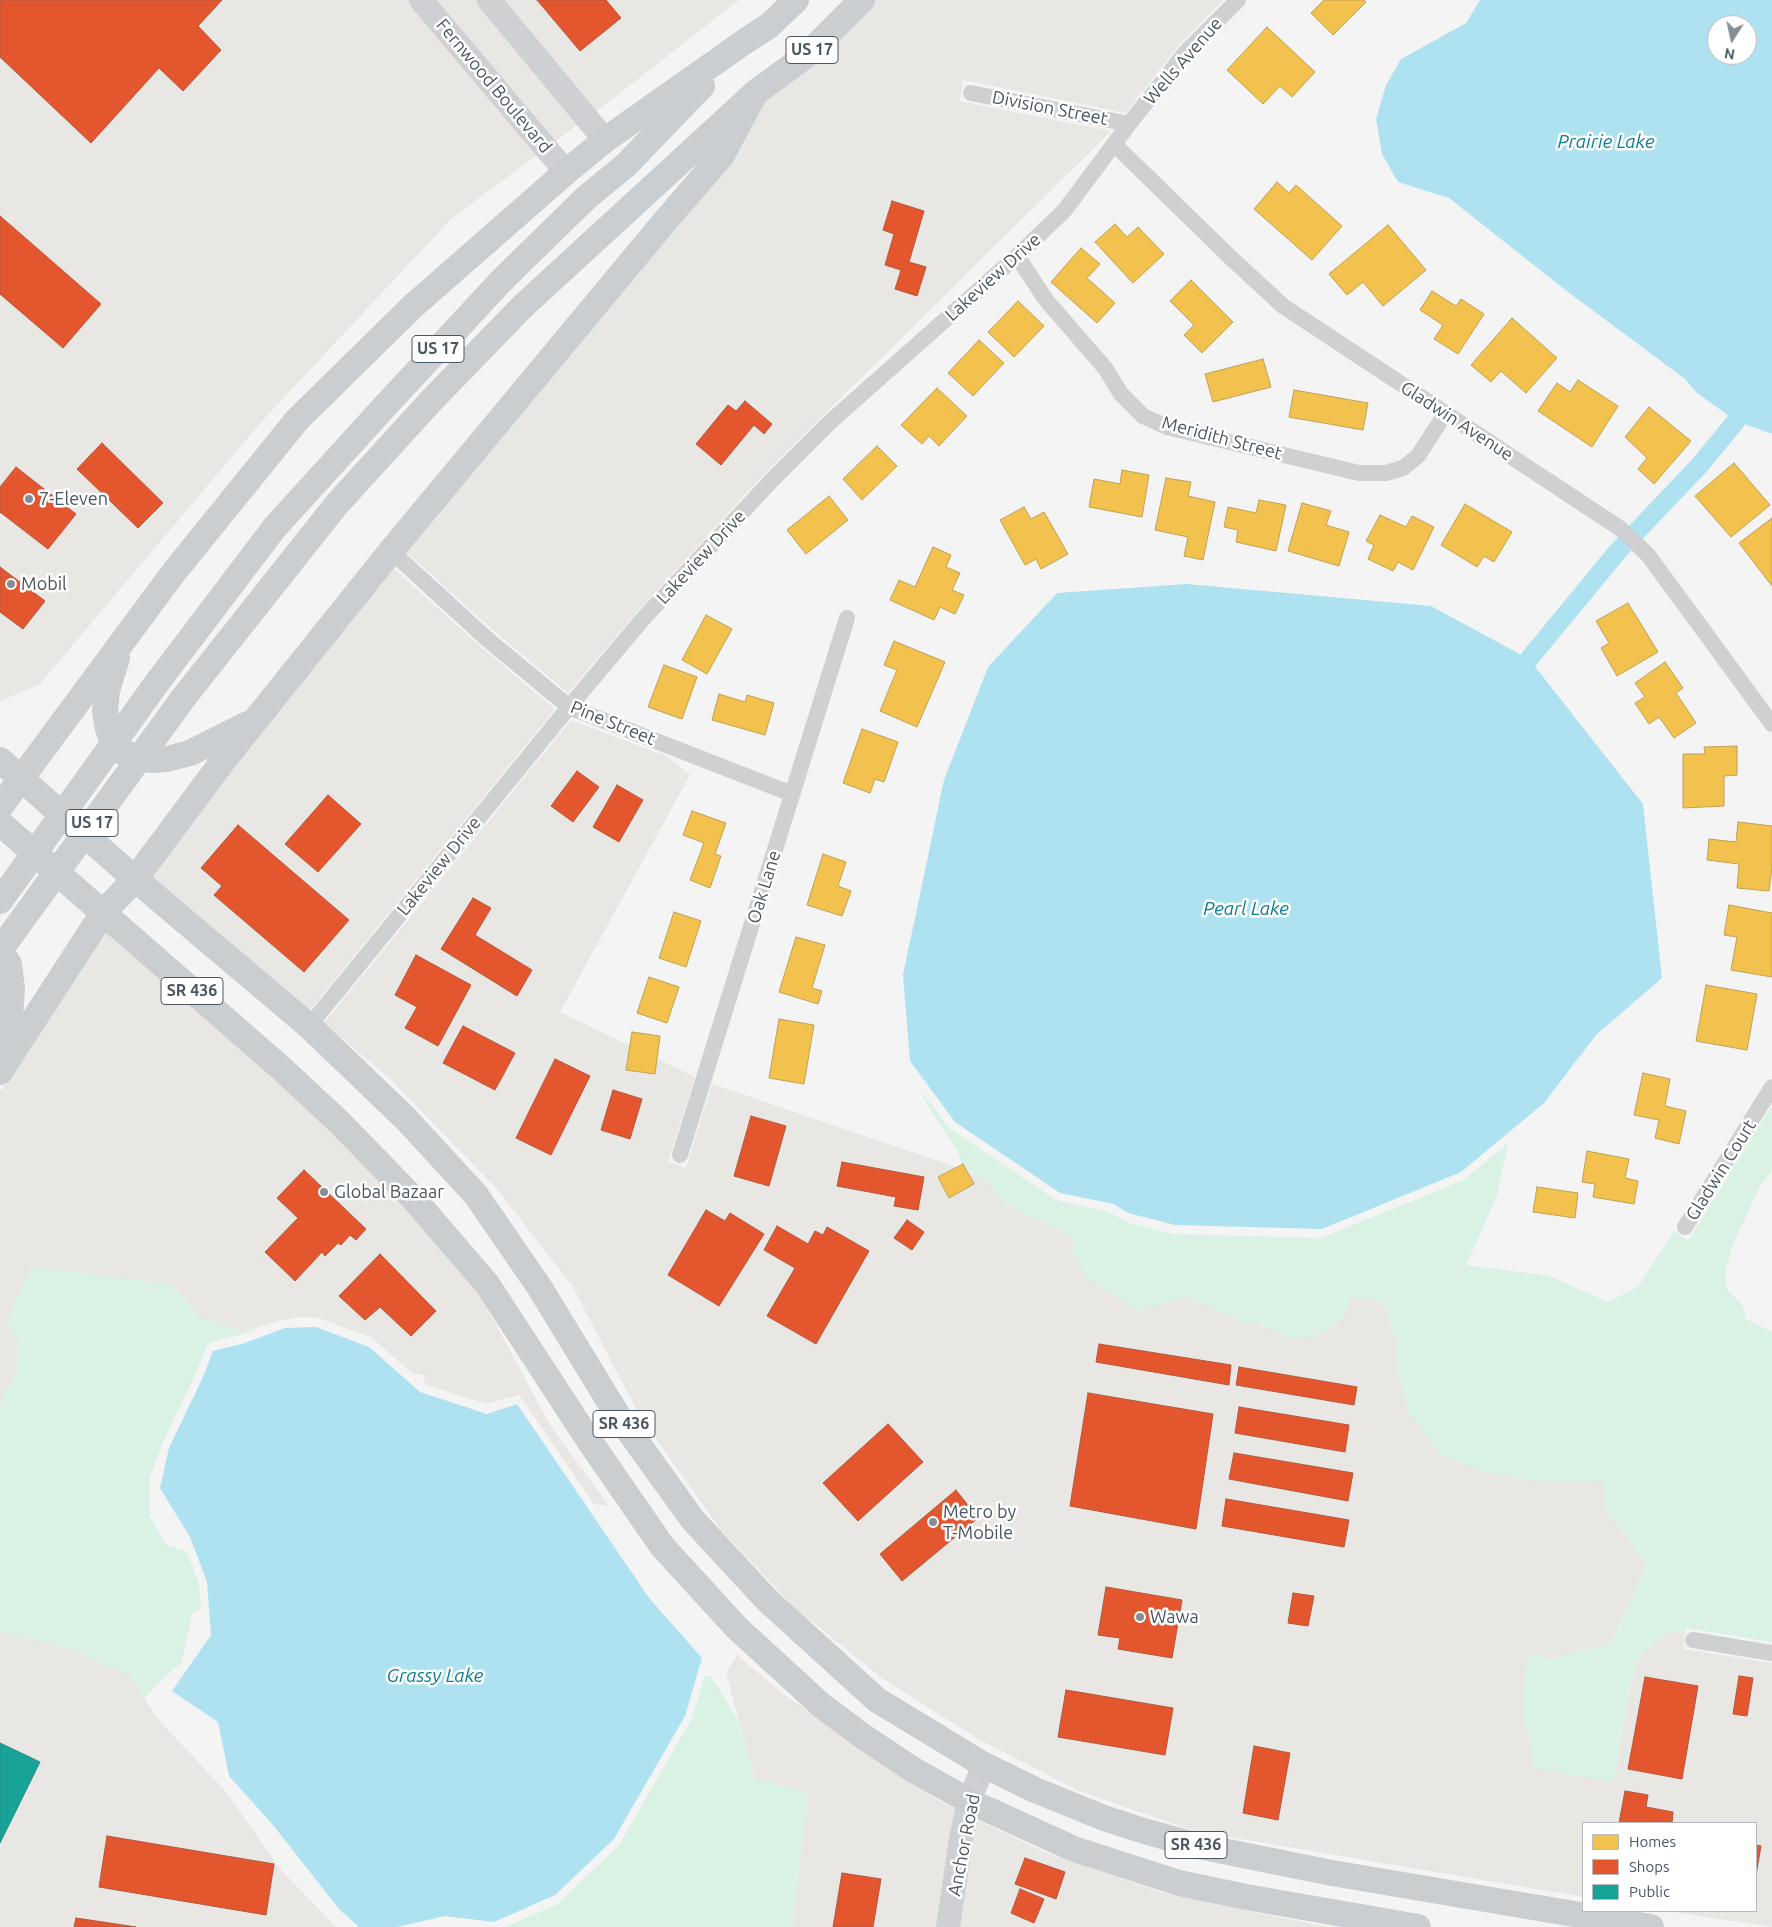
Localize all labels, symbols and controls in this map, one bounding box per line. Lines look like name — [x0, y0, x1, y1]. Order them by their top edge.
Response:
street label: Wells Avenue — [1139, 13, 1227, 109]
street label: Fernwood Boulevard — [432, 15, 556, 157]
north arrow — [1707, 15, 1757, 65]
road number: US 17 — [786, 36, 838, 64]
text: N — [1723, 45, 1736, 63]
street label: Division Street — [990, 86, 1110, 130]
water label: Prairie Lake — [1558, 131, 1654, 153]
street label: Lakeview Drive — [941, 229, 1045, 325]
road number: US 17 — [412, 336, 464, 362]
street label: Gladwin Avenue — [1397, 377, 1517, 465]
street label: Meridith Street — [1160, 412, 1284, 464]
place label: 7-Eleven — [39, 488, 108, 510]
marker: 7-Eleven — [23, 493, 35, 505]
street label: Lakeview Drive — [652, 505, 750, 609]
place label: Mobil — [21, 573, 67, 595]
marker: Mobil — [5, 578, 17, 590]
street label: Pine Street — [567, 696, 659, 750]
road number: US 17 — [66, 810, 118, 836]
street label: Lakeview Drive — [393, 812, 485, 920]
street label: Oak Lane — [743, 848, 785, 926]
water label: Pearl Lake — [1203, 898, 1289, 920]
road number: SR 436 — [161, 978, 223, 1004]
street label: Gladwin Court — [1681, 1116, 1761, 1224]
place label: Global Bazaar — [334, 1181, 444, 1203]
marker: Global Bazaar — [318, 1186, 330, 1198]
road number: SR 436 — [593, 1410, 655, 1438]
place label: Metro by T-Mobile — [943, 1501, 1016, 1544]
marker: Metro by T-Mobile — [927, 1516, 939, 1528]
place label: Wawa — [1150, 1606, 1199, 1628]
marker: Wawa — [1134, 1611, 1146, 1623]
water label: Grassy Lake — [387, 1665, 483, 1687]
street label: Anchor Road — [944, 1792, 984, 1898]
legend — [1582, 1822, 1757, 1912]
road number: SR 436 — [1165, 1832, 1227, 1858]
text: Homes — [1629, 1833, 1676, 1850]
text: Shops — [1629, 1858, 1670, 1875]
text: Public — [1629, 1883, 1670, 1900]

